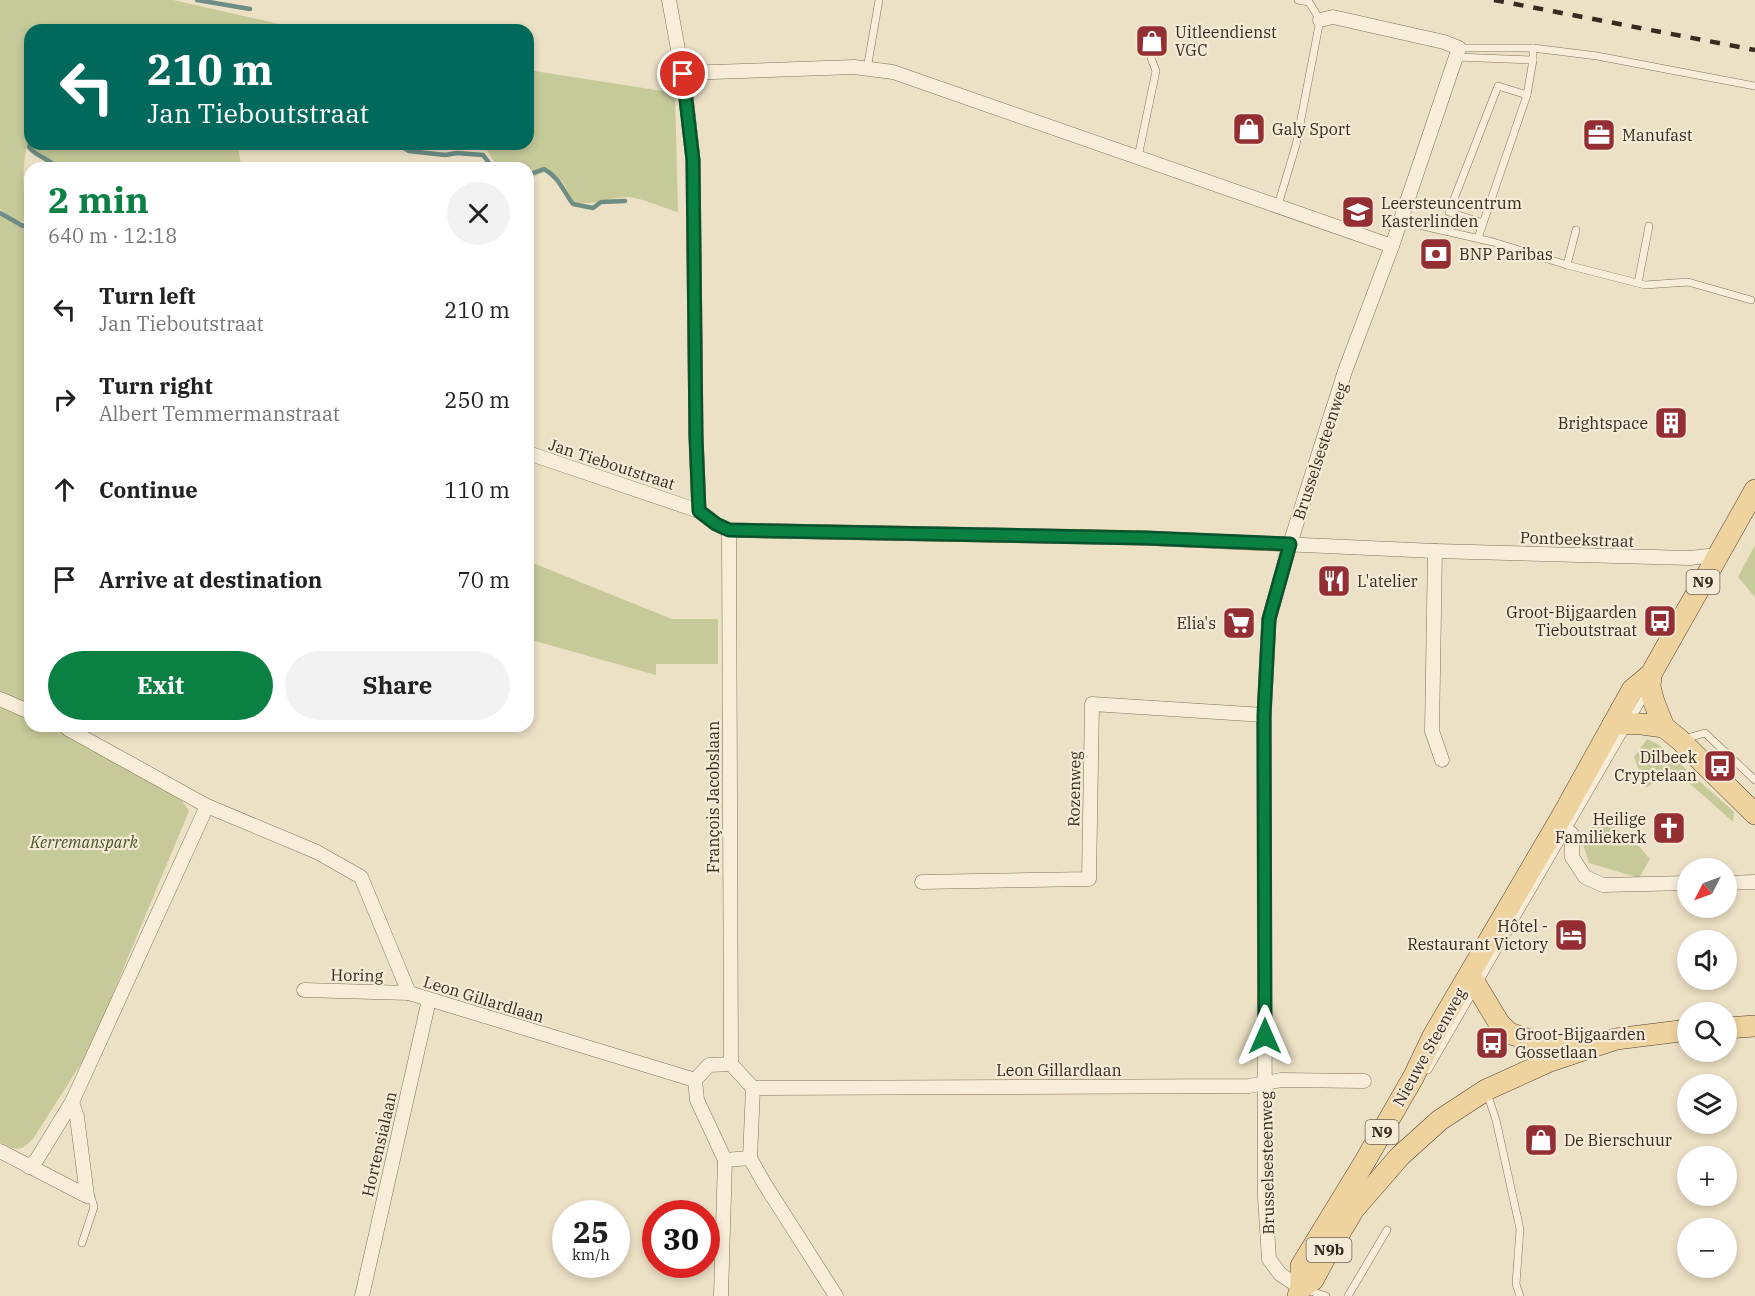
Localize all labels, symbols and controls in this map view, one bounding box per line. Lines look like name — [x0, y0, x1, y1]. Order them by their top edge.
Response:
place label: Uitleendienst VGC — [1175, 22, 1277, 60]
shop icon: Uitleendienst VGC — [1134, 23, 1170, 59]
text: 210 m — [147, 42, 273, 97]
icon: left — [48, 48, 126, 126]
pin — [657, 48, 708, 99]
icon: arrive — [666, 57, 699, 90]
text: Jan Tieboutstraat — [147, 95, 369, 130]
shop icon: Galy Sport — [1231, 111, 1267, 147]
office icon: Manufast — [1581, 117, 1617, 153]
place label: Galy Sport — [1272, 119, 1351, 139]
place label: Manufast — [1622, 125, 1693, 145]
text: 2 min — [48, 176, 149, 223]
button: close — [447, 182, 510, 245]
place label: Leersteuncentrum Kasterlinden — [1381, 193, 1522, 231]
school or university icon: Leersteuncentrum Kasterlinden — [1340, 194, 1376, 230]
text: 640 m · 12:18 — [48, 222, 177, 249]
bank icon: BNP Paribas — [1418, 236, 1454, 272]
place label: BNP Paribas — [1459, 244, 1553, 264]
text: Turn left — [99, 281, 195, 310]
icon: left — [48, 293, 81, 326]
text: 210 m — [444, 295, 510, 324]
text: Jan Tieboutstraat — [99, 310, 264, 337]
text: Turn right — [99, 371, 213, 400]
street label: Brusselsesteenweg — [1288, 379, 1352, 522]
icon: right — [48, 383, 81, 416]
text: 250 m — [444, 385, 510, 414]
text: Albert Temmermanstraat — [99, 400, 340, 427]
building icon: Brightspace — [1653, 405, 1689, 441]
place label: Brightspace — [1558, 413, 1648, 433]
street label: Jan Tieboutstraat — [546, 434, 678, 494]
icon: ahead — [48, 473, 81, 506]
text: Continue — [99, 475, 198, 504]
text: 110 m — [444, 475, 510, 504]
street label: Pontbeekstraat — [1520, 527, 1635, 551]
icon: arrive — [48, 563, 81, 596]
restaurant icon: L'atelier — [1316, 563, 1352, 599]
text: Arrive at destination — [99, 565, 322, 594]
text: 70 m — [458, 565, 510, 594]
road number: N9 — [1686, 570, 1720, 594]
place label: L'atelier — [1357, 571, 1418, 591]
place label: Groot-Bijgaarden Tieboutstraat — [1506, 602, 1637, 640]
bus stop icon: Groot-Bijgaarden Tieboutstraat — [1642, 603, 1678, 639]
supermarket icon: Elia's — [1221, 605, 1257, 641]
place label: Elia's — [1176, 613, 1216, 633]
button: Exit — [48, 651, 273, 720]
button: Share — [285, 651, 510, 720]
street label: François Jacobslaan — [703, 721, 723, 873]
place label: Dilbeek Cryptelaan — [1614, 747, 1698, 785]
bus stop icon: Dilbeek Cryptelaan — [1702, 748, 1738, 784]
street label: Rozenweg — [1063, 751, 1085, 827]
place label: Heilige Familiekerk — [1555, 809, 1647, 847]
church icon: Heilige Familiekerk — [1651, 810, 1687, 846]
park label: Kerremanspark — [29, 832, 139, 852]
north arrow — [1677, 858, 1737, 918]
map controls — [1677, 858, 1737, 1278]
place label: Hôtel - Restaurant Victory — [1407, 916, 1548, 954]
hotel icon: Hôtel - Restaurant Victory — [1553, 917, 1589, 953]
button: sound — [1677, 930, 1737, 990]
street label: Horing — [330, 965, 384, 985]
street label: Leon Gillardlaan — [421, 971, 547, 1027]
street label: Nieuwe Steenweg — [1388, 984, 1470, 1110]
button: search — [1677, 1002, 1737, 1062]
position arrow — [1233, 1004, 1297, 1068]
place label: Groot-Bijgaarden Gossetlaan — [1515, 1024, 1646, 1062]
bus stop icon: Groot-Bijgaarden Gossetlaan — [1474, 1025, 1510, 1061]
street label: Leon Gillardlaan — [996, 1060, 1122, 1080]
button: layers — [1677, 1074, 1737, 1134]
street label: Hortensialaan — [357, 1089, 401, 1199]
street label: Brusselsesteenweg — [1256, 1091, 1278, 1235]
road number: N9 — [1366, 1120, 1398, 1144]
shop icon: De Bierschuur — [1523, 1122, 1559, 1158]
place label: De Bierschuur — [1564, 1130, 1672, 1150]
button: + — [1677, 1146, 1737, 1206]
speed limit sign: 30 — [642, 1200, 720, 1278]
text: 25 — [573, 1212, 609, 1251]
button: − — [1677, 1218, 1737, 1278]
road number: N9b — [1306, 1238, 1352, 1262]
text: km/h — [572, 1245, 610, 1264]

